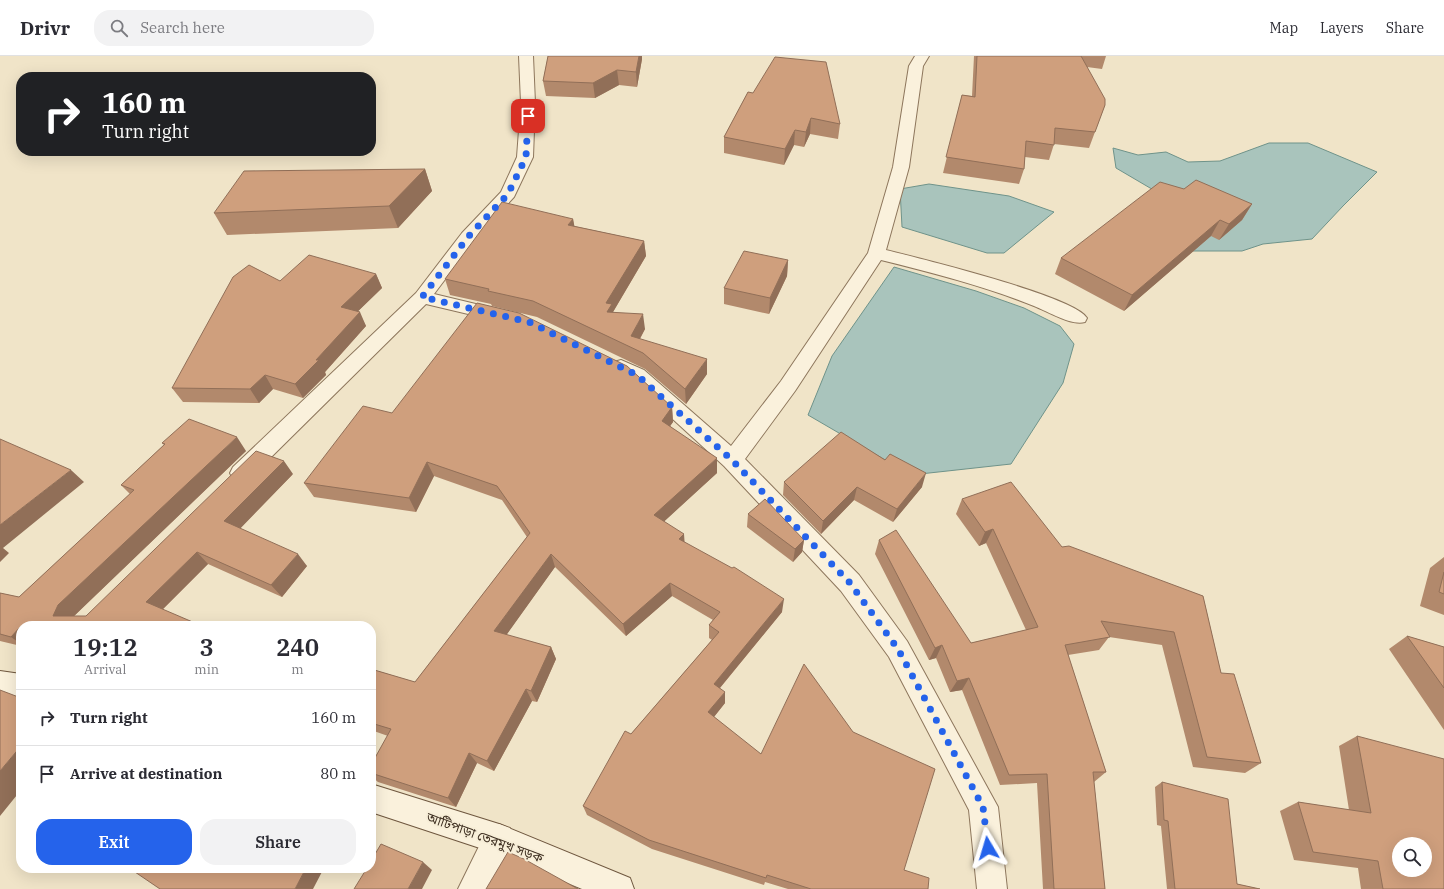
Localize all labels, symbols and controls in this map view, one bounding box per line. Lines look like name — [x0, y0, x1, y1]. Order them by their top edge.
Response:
search box — [94, 10, 374, 46]
text: Drivr — [20, 16, 70, 40]
icon: search — [108, 17, 130, 39]
text: Search here — [140, 18, 225, 37]
text: Map — [1270, 19, 1298, 37]
text: Layers — [1320, 19, 1364, 37]
text: Share — [1386, 19, 1424, 37]
text: 160 m — [102, 84, 186, 121]
icon: right — [36, 88, 88, 140]
pin — [511, 99, 545, 133]
icon: arrive — [517, 105, 539, 127]
text: Turn right — [102, 120, 189, 143]
text: 19:12 — [73, 631, 138, 663]
text: 3 — [200, 631, 214, 663]
text: 240 — [276, 631, 319, 663]
text: Arrival — [84, 661, 126, 678]
text: min — [194, 661, 219, 678]
text: m — [291, 661, 304, 678]
icon: right — [36, 707, 58, 729]
text: Turn right — [70, 708, 148, 727]
text: 160 m — [311, 708, 356, 727]
icon: arrive — [36, 763, 58, 785]
text: Arrive at destination — [70, 764, 222, 783]
text: 80 m — [320, 764, 356, 783]
street label: আটিপাড়া তেরমুখ সড়ক — [423, 808, 546, 867]
button: Exit — [36, 819, 192, 865]
button: Share — [200, 819, 356, 865]
position arrow — [967, 827, 1009, 869]
map controls — [1392, 837, 1432, 877]
button: search — [1392, 837, 1432, 877]

